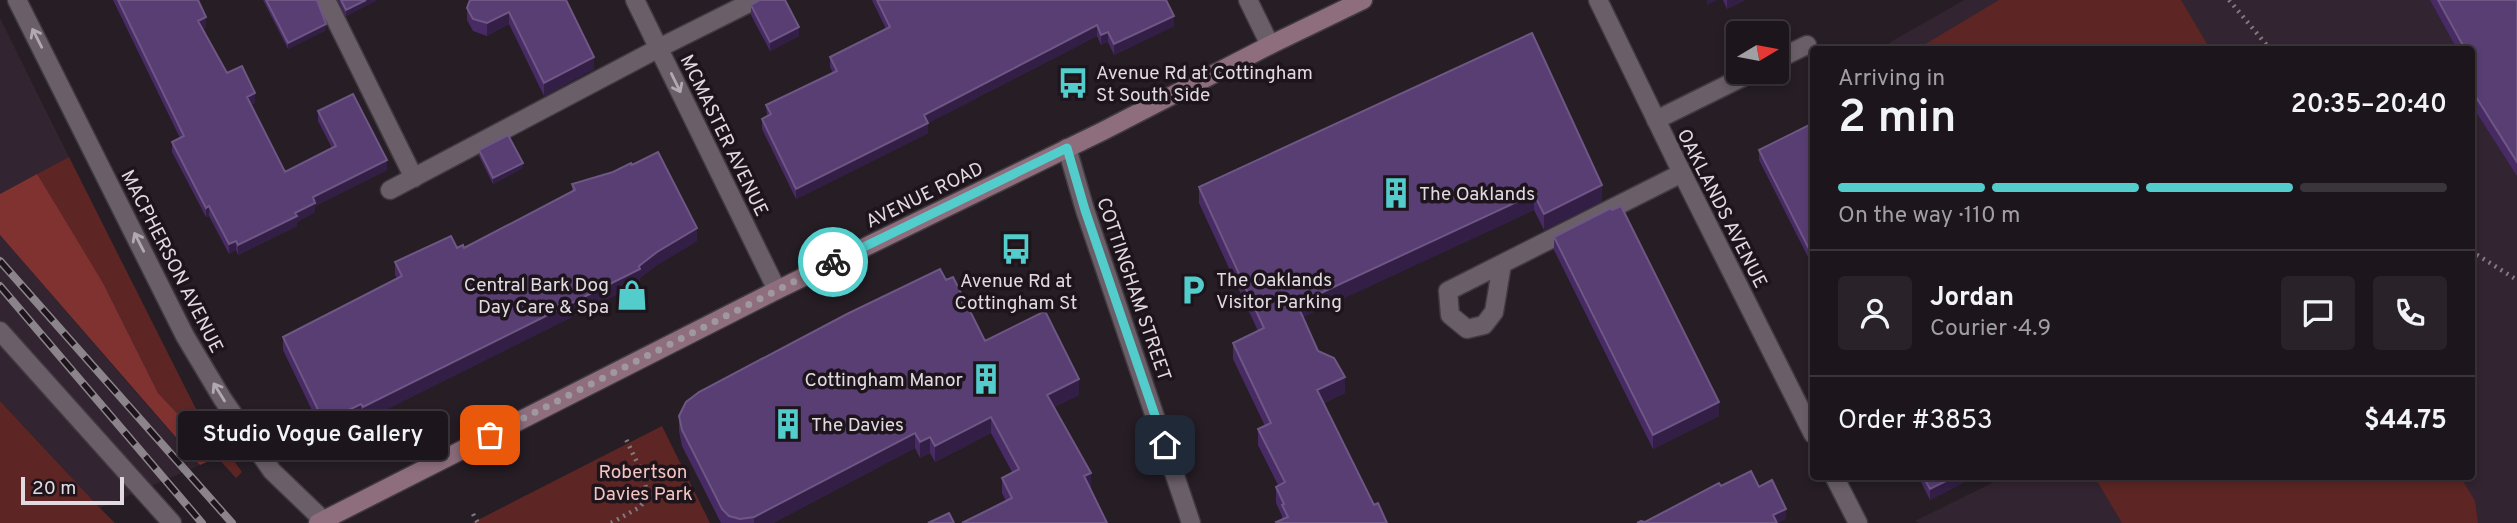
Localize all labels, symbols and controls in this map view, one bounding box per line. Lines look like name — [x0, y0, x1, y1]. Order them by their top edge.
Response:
north arrow — [1726, 21, 1788, 84]
map controls — [1726, 21, 1789, 84]
one-way arrow — [29, 28, 43, 49]
street label: MCMASTER AVENUE — [674, 51, 773, 221]
place label: Avenue Rd at Cottingham St South Side — [1096, 62, 1313, 108]
text: Arriving in — [1838, 65, 1945, 94]
bus stop icon: Avenue Rd at Cottingham St South Side — [1056, 66, 1090, 100]
one-way arrow — [670, 72, 683, 93]
text: 20:35–20:40 — [2291, 89, 2447, 122]
text: 2 min — [1838, 90, 1957, 149]
street label: OAKLANDS AVENUE — [1671, 125, 1772, 292]
street label: AVENUE ROAD — [862, 157, 988, 235]
street label: MACPHERSON AVENUE — [115, 166, 228, 358]
building icon: The Oaklands — [1379, 176, 1413, 210]
place label: The Oaklands — [1419, 183, 1535, 207]
street label: COTTINGHAM STREET — [1090, 195, 1176, 385]
text: On the way · 110 m — [1838, 202, 2021, 231]
courier — [798, 227, 868, 297]
one-way arrow — [131, 232, 145, 252]
bus stop icon: Avenue Rd at Cottingham St — [999, 232, 1033, 266]
icon: bike — [814, 243, 852, 281]
place label: The Oaklands Visitor Parking — [1216, 269, 1342, 315]
place label: Avenue Rd at Cottingham St — [955, 270, 1077, 316]
parking icon: The Oaklands Visitor Parking — [1176, 273, 1210, 307]
place label: Central Bark Dog Day Care & Spa — [464, 274, 609, 320]
button: person — [1838, 276, 1912, 350]
button: chat — [2281, 276, 2355, 350]
button: phone — [2373, 276, 2447, 350]
shop icon: Central Bark Dog Day Care & Spa — [615, 278, 649, 312]
text: Jordan — [1930, 282, 2014, 315]
text: Courier · 4.9 — [1930, 315, 2051, 344]
building icon: Cottingham Manor — [969, 362, 1003, 396]
place label: Cottingham Manor — [805, 369, 964, 393]
one-way arrow — [211, 382, 225, 402]
pin — [460, 405, 520, 465]
text: Order #3853 — [1838, 405, 1993, 438]
text: $44.75 — [2364, 405, 2447, 438]
building icon: The Davies — [771, 407, 805, 441]
callout: Studio Vogue Gallery — [178, 410, 448, 460]
place label: The Davies — [811, 414, 904, 438]
pin — [1135, 415, 1195, 475]
icon: bag — [471, 416, 509, 454]
text: Studio Vogue Gallery — [203, 421, 423, 450]
icon: home — [1146, 426, 1184, 464]
park label: Robertson Davies Park — [593, 461, 693, 507]
scale bar — [21, 474, 124, 506]
text: 20 m — [32, 477, 76, 501]

